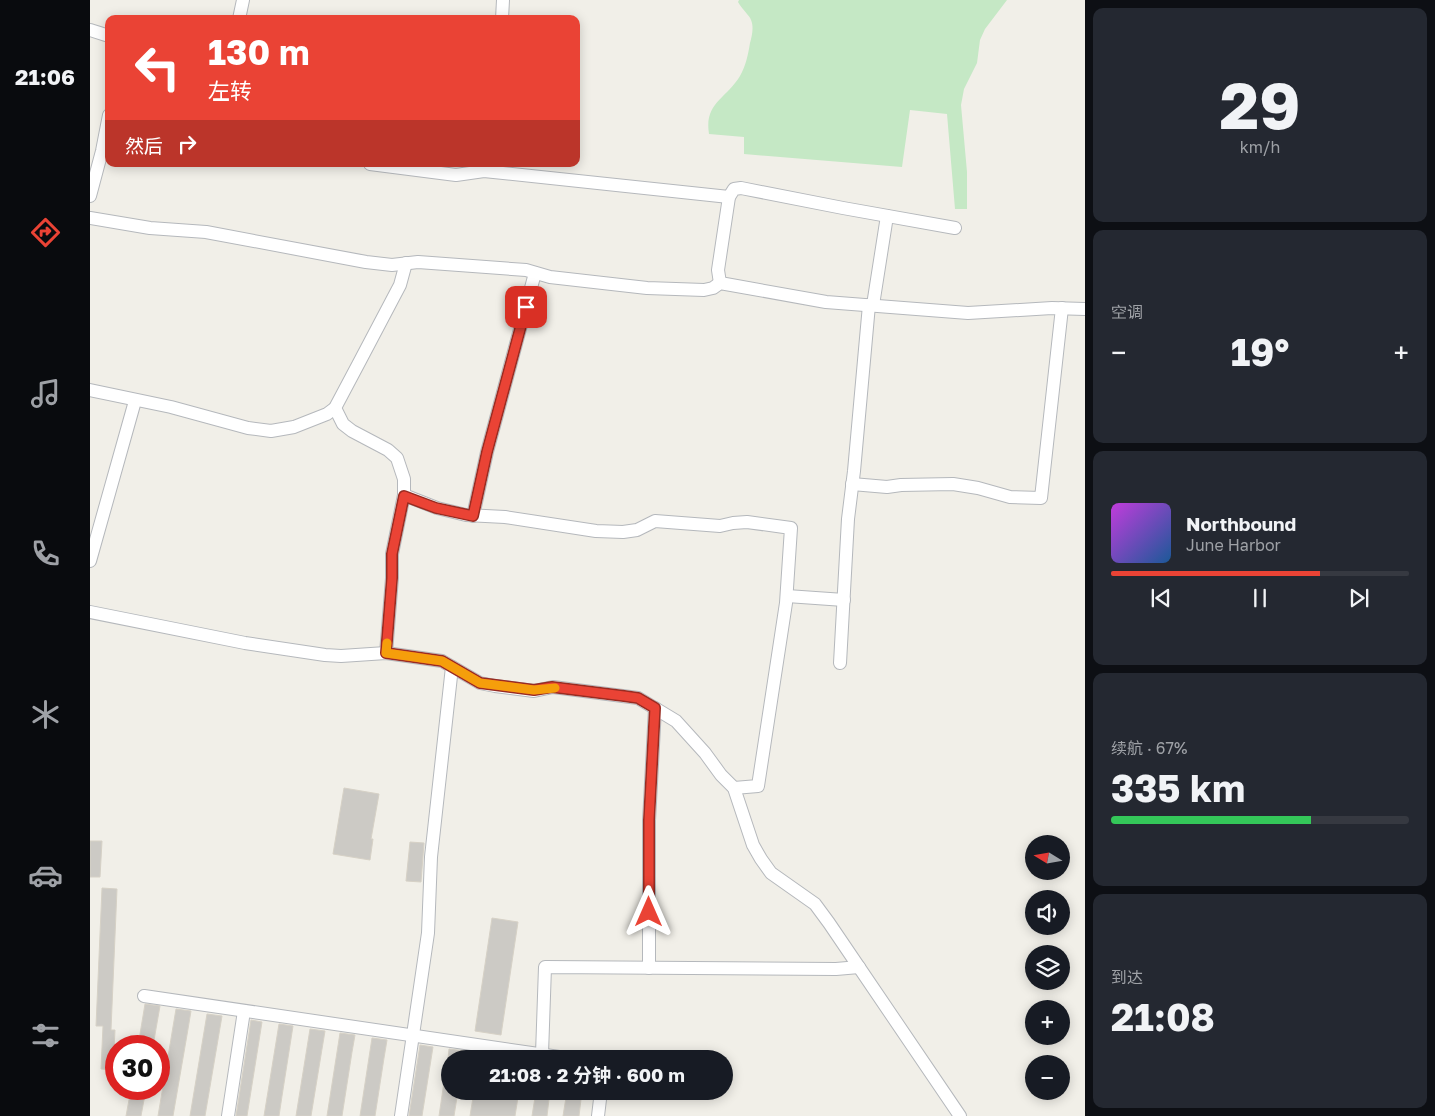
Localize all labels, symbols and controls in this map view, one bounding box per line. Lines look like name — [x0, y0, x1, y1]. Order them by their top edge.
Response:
text: 130 m — [208, 31, 310, 73]
icon: left — [125, 35, 190, 100]
text: 21:06 — [15, 63, 75, 90]
text: 29 — [1220, 65, 1300, 143]
text: 左转 — [208, 77, 252, 104]
icon: right — [173, 130, 201, 158]
text: 然后 — [125, 134, 163, 157]
text: km/h — [1240, 137, 1280, 157]
icon: directions — [28, 215, 63, 250]
pin — [505, 286, 547, 328]
icon: arrive — [512, 293, 540, 321]
text: 空调 — [1111, 302, 1143, 322]
text: 19° — [1231, 329, 1289, 374]
text: − — [1111, 336, 1126, 369]
text: + — [1394, 336, 1409, 369]
icon: music — [28, 376, 63, 411]
text: Northbound — [1186, 512, 1296, 535]
text: June Harbor — [1186, 535, 1281, 555]
icon: phone — [28, 536, 63, 571]
icon: previous — [1147, 584, 1175, 612]
icon: pause — [1246, 584, 1274, 612]
icon: next — [1345, 584, 1373, 612]
icon: climate — [28, 697, 63, 732]
text: 续航 · 67% — [1111, 738, 1187, 758]
text: 335 km — [1111, 765, 1245, 810]
north arrow — [1025, 835, 1070, 880]
map controls — [1025, 835, 1070, 1100]
icon: car — [28, 858, 63, 893]
position arrow — [622, 885, 674, 937]
button: sound — [1025, 890, 1070, 935]
button: layers — [1025, 945, 1070, 990]
text: 到达 — [1111, 967, 1143, 987]
text: 21:08 — [1111, 994, 1215, 1039]
button: + — [1025, 1000, 1070, 1045]
icon: filters — [28, 1018, 63, 1053]
speed limit sign: 30 — [105, 1035, 170, 1100]
button: − — [1025, 1055, 1070, 1100]
text: 21:08 · 2 分钟 · 600 m — [489, 1063, 685, 1086]

